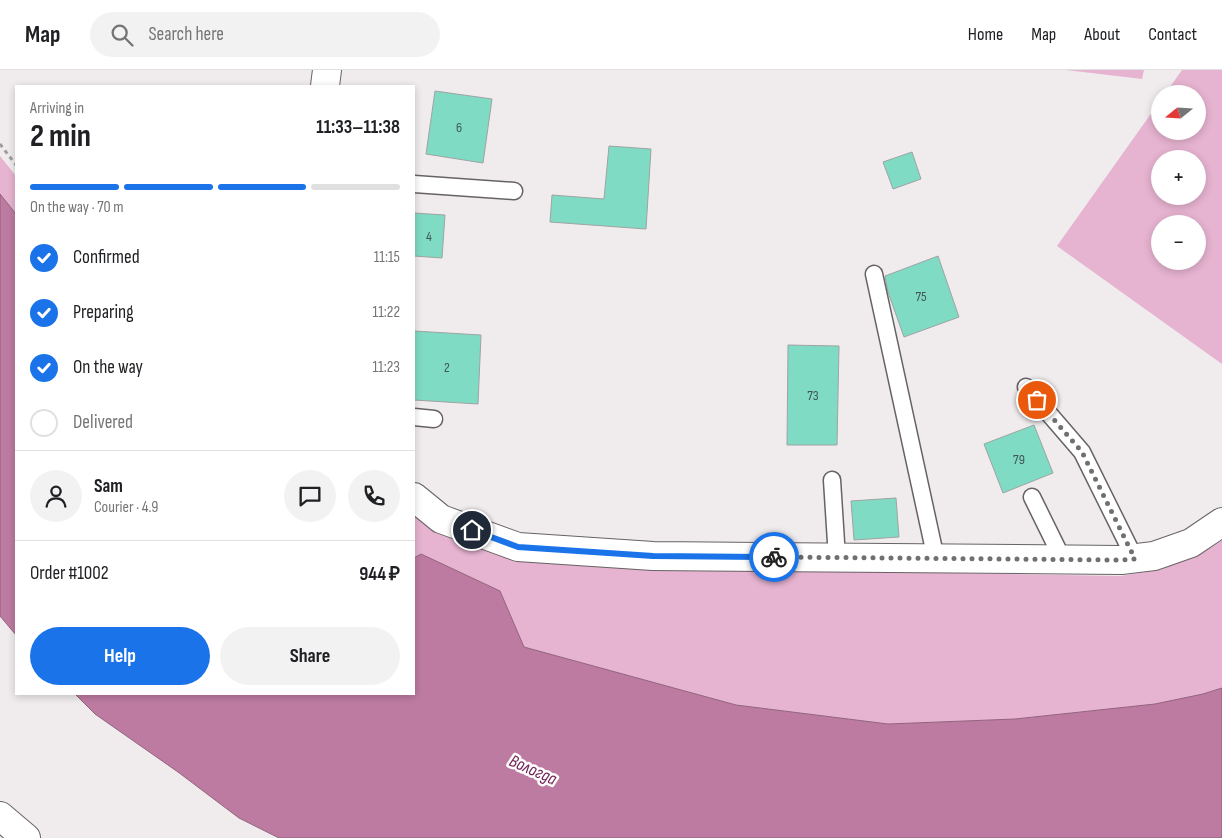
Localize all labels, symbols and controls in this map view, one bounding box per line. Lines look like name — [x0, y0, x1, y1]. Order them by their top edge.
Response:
search box — [90, 12, 440, 57]
text: Map — [25, 20, 60, 49]
icon: search — [108, 21, 136, 49]
text: Search here — [148, 23, 224, 46]
text: Home — [968, 24, 1003, 45]
text: Map — [1031, 24, 1056, 45]
text: About — [1084, 24, 1120, 45]
text: Contact — [1148, 24, 1197, 45]
north arrow — [1151, 85, 1206, 140]
map controls — [1151, 85, 1206, 270]
text: Arriving in — [30, 99, 84, 118]
text: 11:33–11:38 — [316, 116, 400, 139]
text: 2 min — [30, 117, 91, 156]
house number: 6 — [456, 119, 462, 136]
button: + — [1151, 150, 1206, 205]
text: On the way · 70 m — [30, 198, 123, 217]
button: − — [1151, 215, 1206, 270]
house number: 4 — [426, 228, 432, 245]
icon: check — [30, 244, 58, 272]
text: Confirmed — [73, 246, 140, 269]
text: 11:15 — [374, 248, 400, 267]
house number: 75 — [915, 288, 927, 305]
icon: check — [30, 299, 58, 327]
text: Preparing — [73, 301, 134, 324]
text: 11:22 — [373, 303, 400, 322]
icon: check — [30, 354, 58, 382]
text: On the way — [73, 356, 143, 379]
text: 11:23 — [372, 358, 400, 377]
house number: 2 — [444, 359, 450, 376]
pin — [1016, 379, 1058, 421]
icon: bag — [1023, 386, 1051, 414]
house number: 73 — [807, 387, 819, 404]
text: Delivered — [73, 411, 133, 434]
house number: 79 — [1013, 451, 1025, 468]
button: person — [30, 470, 82, 522]
button: chat — [284, 470, 336, 522]
button: phone — [348, 470, 400, 522]
text: Sam — [94, 475, 123, 498]
text: Courier · 4.9 — [94, 498, 158, 517]
pin — [451, 509, 493, 551]
icon: home — [458, 516, 486, 544]
courier — [749, 532, 799, 582]
icon: bike — [760, 543, 788, 571]
text: Order #1002 — [30, 562, 109, 585]
text: 944 ₽ — [359, 563, 400, 586]
button: Help — [30, 627, 210, 685]
button: Share — [220, 627, 400, 685]
water label: Вологда — [506, 750, 561, 790]

